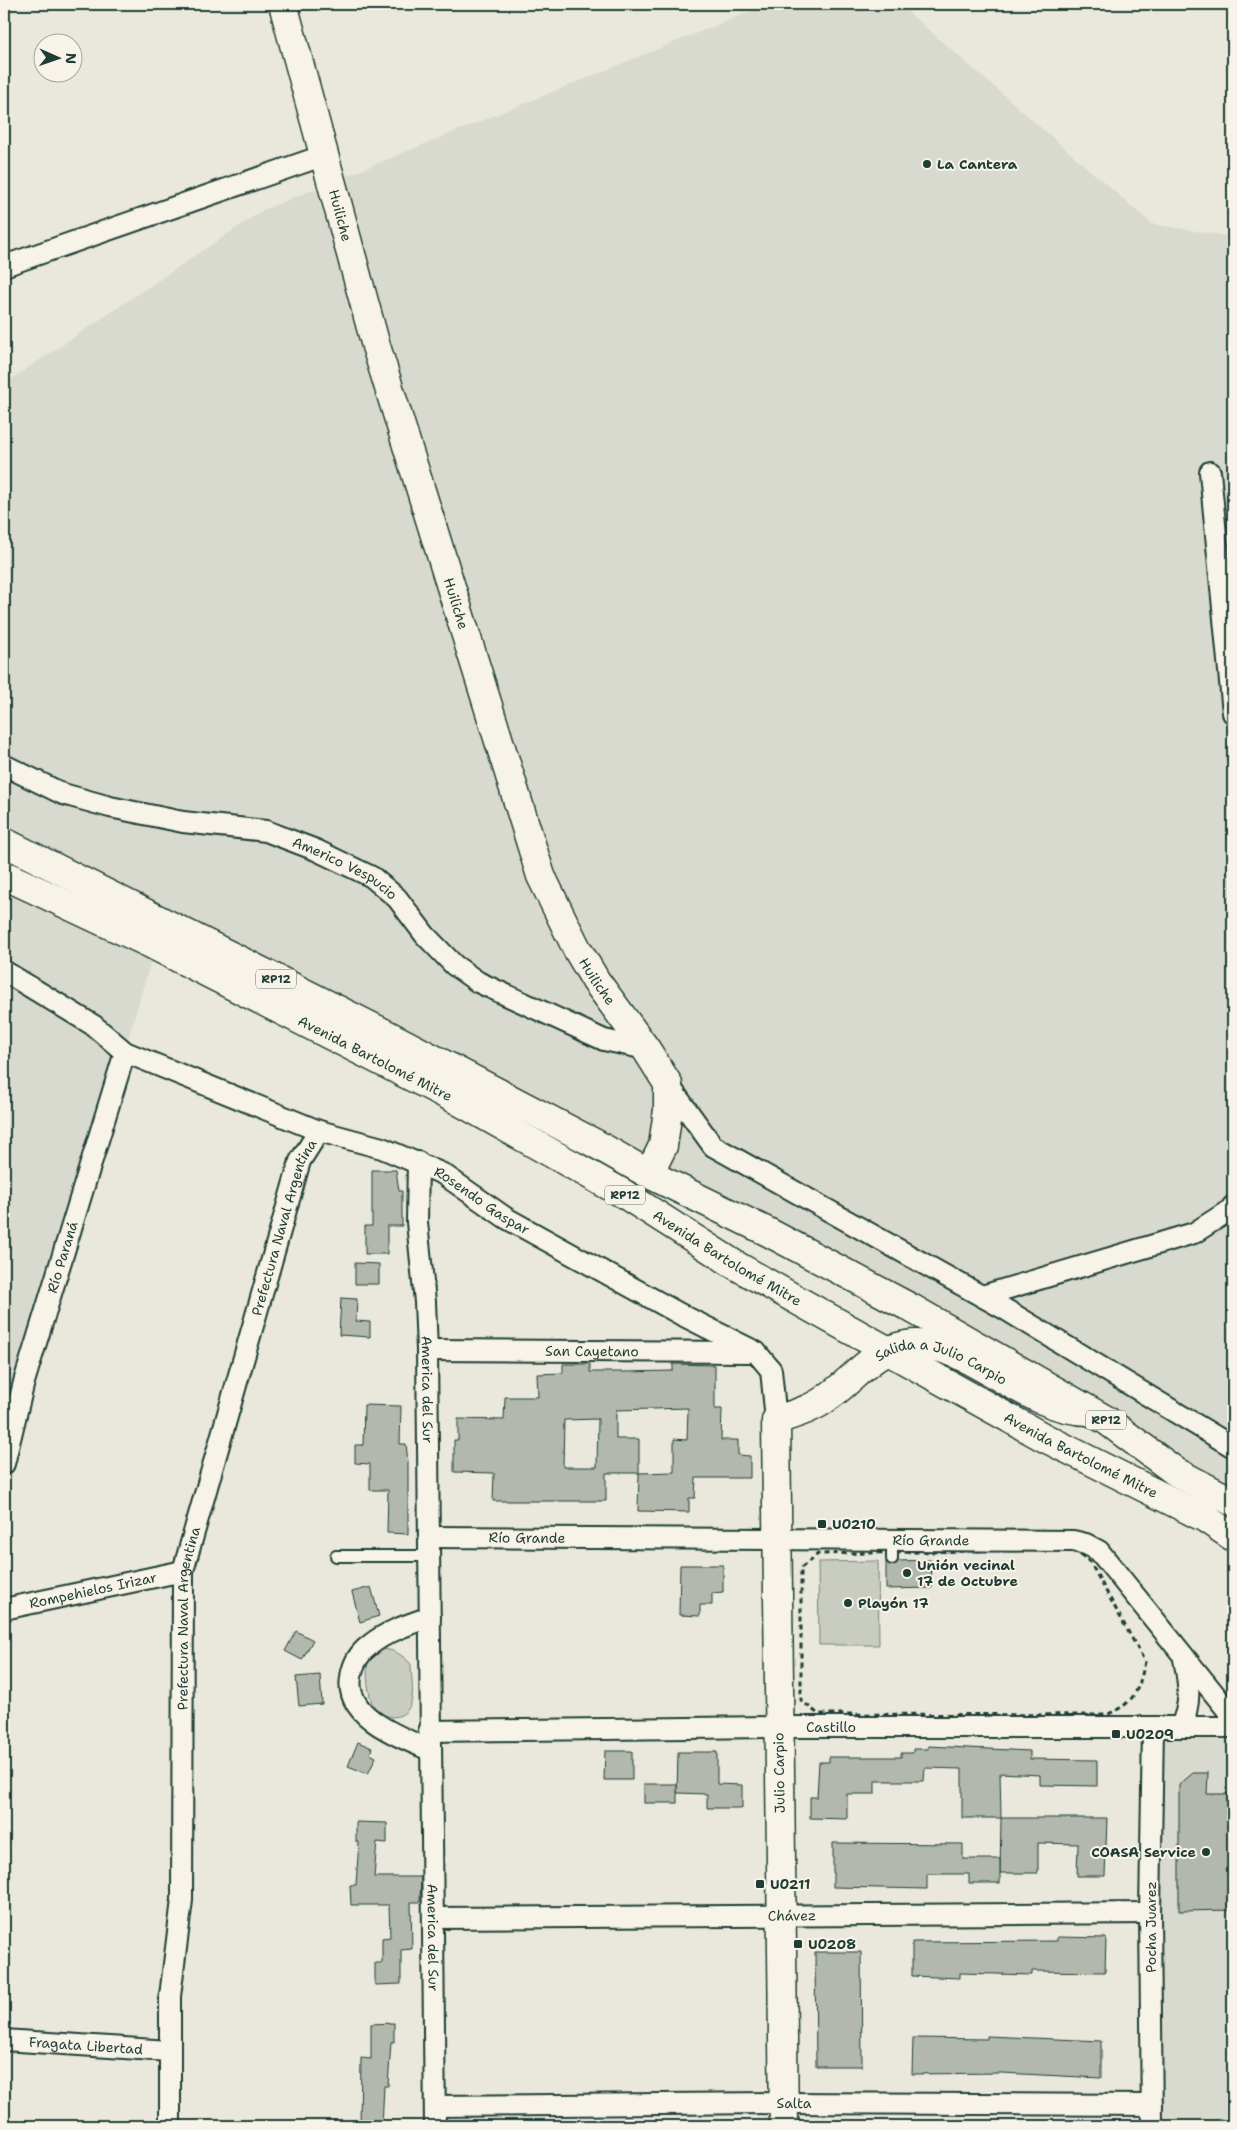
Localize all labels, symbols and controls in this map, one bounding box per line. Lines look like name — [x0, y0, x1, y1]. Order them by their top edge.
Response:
north arrow — [32, 32, 82, 82]
text: N — [62, 53, 80, 64]
place label: La Cantera — [937, 155, 1018, 173]
marker: La Cantera — [921, 158, 933, 170]
street label: Huiliche — [325, 187, 356, 243]
street label: Huiliche — [440, 575, 473, 632]
street label: Americo Vespucio — [290, 833, 401, 903]
street label: Huiliche — [575, 954, 620, 1009]
road number: RP12 — [256, 970, 296, 989]
street label: Avenida Bartolomé Mitre — [295, 1011, 455, 1105]
street label: Prefectura Naval Argentina — [247, 1135, 321, 1318]
street label: Rosendo Gaspar — [431, 1162, 533, 1239]
road number: RP12 — [605, 1186, 645, 1204]
street label: Avenida Bartolomé Mitre — [650, 1206, 805, 1310]
street label: Río Paraná — [43, 1219, 82, 1295]
street label: America del Sur — [417, 1335, 437, 1444]
street label: Salida a Julio Carpio — [871, 1335, 1010, 1389]
street label: San Cayetano — [545, 1342, 639, 1360]
street label: Avenida Bartolomé Mitre — [1001, 1408, 1161, 1502]
road number: RP12 — [1086, 1410, 1126, 1430]
place label: U0210 — [832, 1515, 876, 1533]
marker: U0210 — [816, 1518, 828, 1530]
street label: Prefectura Naval Argentina — [174, 1524, 204, 1710]
street label: Río Grande — [489, 1528, 566, 1547]
street label: Río Grande — [892, 1531, 970, 1549]
place label: Unión vecinal 17 de Octubre — [917, 1556, 1018, 1590]
marker: Unión vecinal 17 de Octubre — [901, 1567, 913, 1579]
street label: Rompehielos Irizar — [28, 1568, 159, 1612]
place label: Playón 17 — [858, 1594, 929, 1612]
marker: Playón 17 — [842, 1597, 854, 1609]
street label: Castillo — [806, 1718, 856, 1736]
place label: U0209 — [1126, 1725, 1174, 1743]
marker: U0209 — [1110, 1728, 1122, 1740]
street label: Julio Carpio — [769, 1732, 789, 1814]
place label: COASA Service — [1091, 1843, 1196, 1861]
marker: COASA Service — [1200, 1846, 1212, 1858]
place label: U0211 — [770, 1875, 810, 1893]
marker: U0211 — [754, 1878, 766, 1890]
street label: Pocha Juarez — [1142, 1881, 1160, 1973]
street label: America del Sur — [424, 1884, 443, 1992]
street label: Chávez — [768, 1906, 816, 1925]
place label: U0208 — [808, 1935, 856, 1953]
marker: U0208 — [792, 1938, 804, 1950]
street label: Fragata Libertad — [28, 2033, 144, 2058]
street label: Salta — [776, 2094, 812, 2112]

